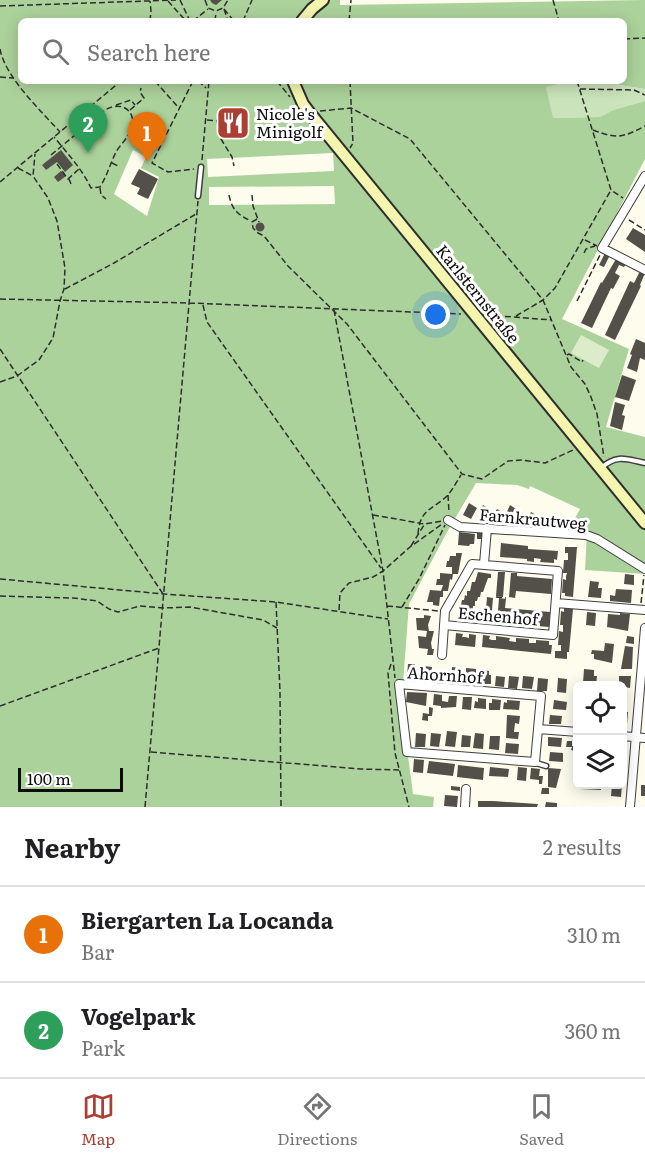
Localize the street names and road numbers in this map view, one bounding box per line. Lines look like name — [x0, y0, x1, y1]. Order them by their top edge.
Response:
street label: Karlsternstraße — [431, 239, 526, 348]
street label: Farnkrautweg — [478, 501, 588, 535]
street label: Eschenhof — [457, 600, 541, 631]
street label: Ahornhof — [406, 659, 485, 689]

